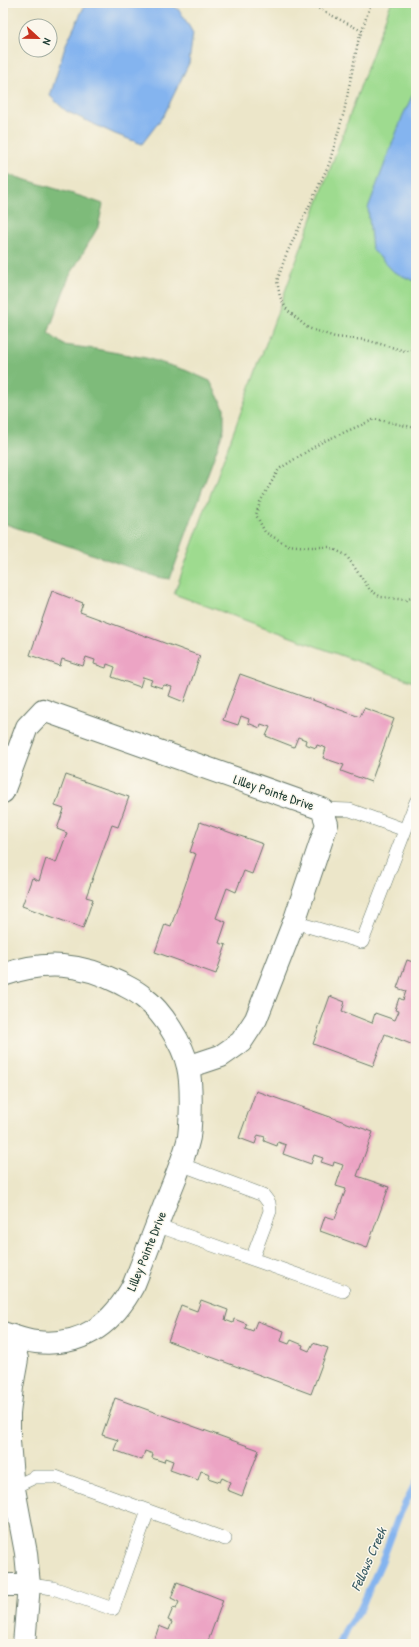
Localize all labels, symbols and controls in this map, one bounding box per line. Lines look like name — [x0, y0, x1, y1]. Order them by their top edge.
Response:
north arrow — [18, 18, 58, 58]
text: N — [40, 36, 55, 47]
street label: Lilley Pointe Drive — [231, 770, 317, 814]
street label: Lilley Pointe Drive — [122, 1208, 170, 1294]
water label: Fellows Creek — [346, 1523, 391, 1594]

